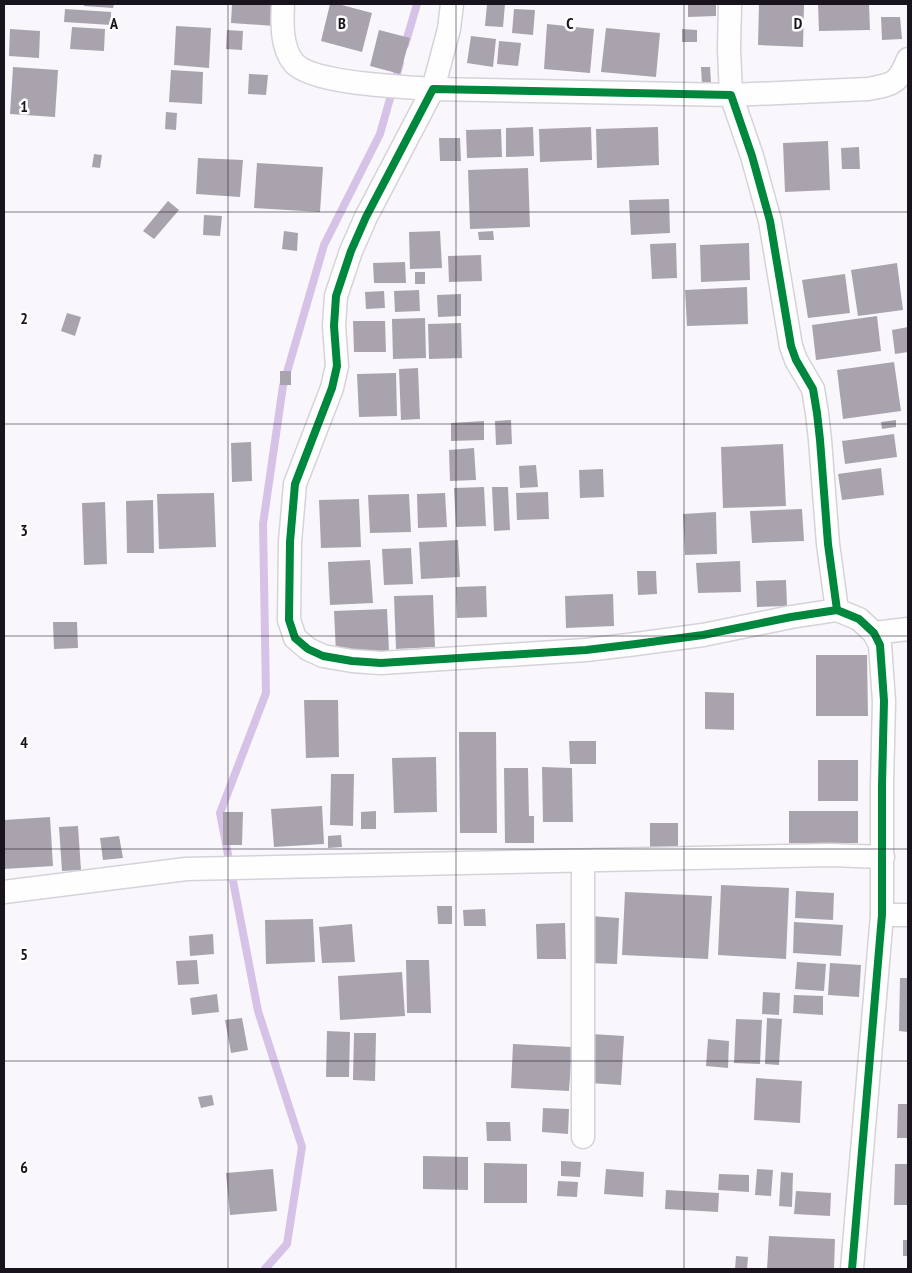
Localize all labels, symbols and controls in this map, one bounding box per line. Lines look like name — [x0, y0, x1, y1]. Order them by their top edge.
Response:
text: A — [109, 13, 119, 33]
text: B — [338, 13, 346, 33]
text: C — [566, 13, 574, 33]
text: D — [794, 13, 803, 33]
text: 1 — [20, 96, 28, 116]
text: 2 — [20, 308, 28, 328]
text: 3 — [20, 520, 28, 540]
text: 4 — [20, 732, 28, 752]
text: 5 — [20, 944, 28, 964]
text: 6 — [20, 1157, 28, 1177]

